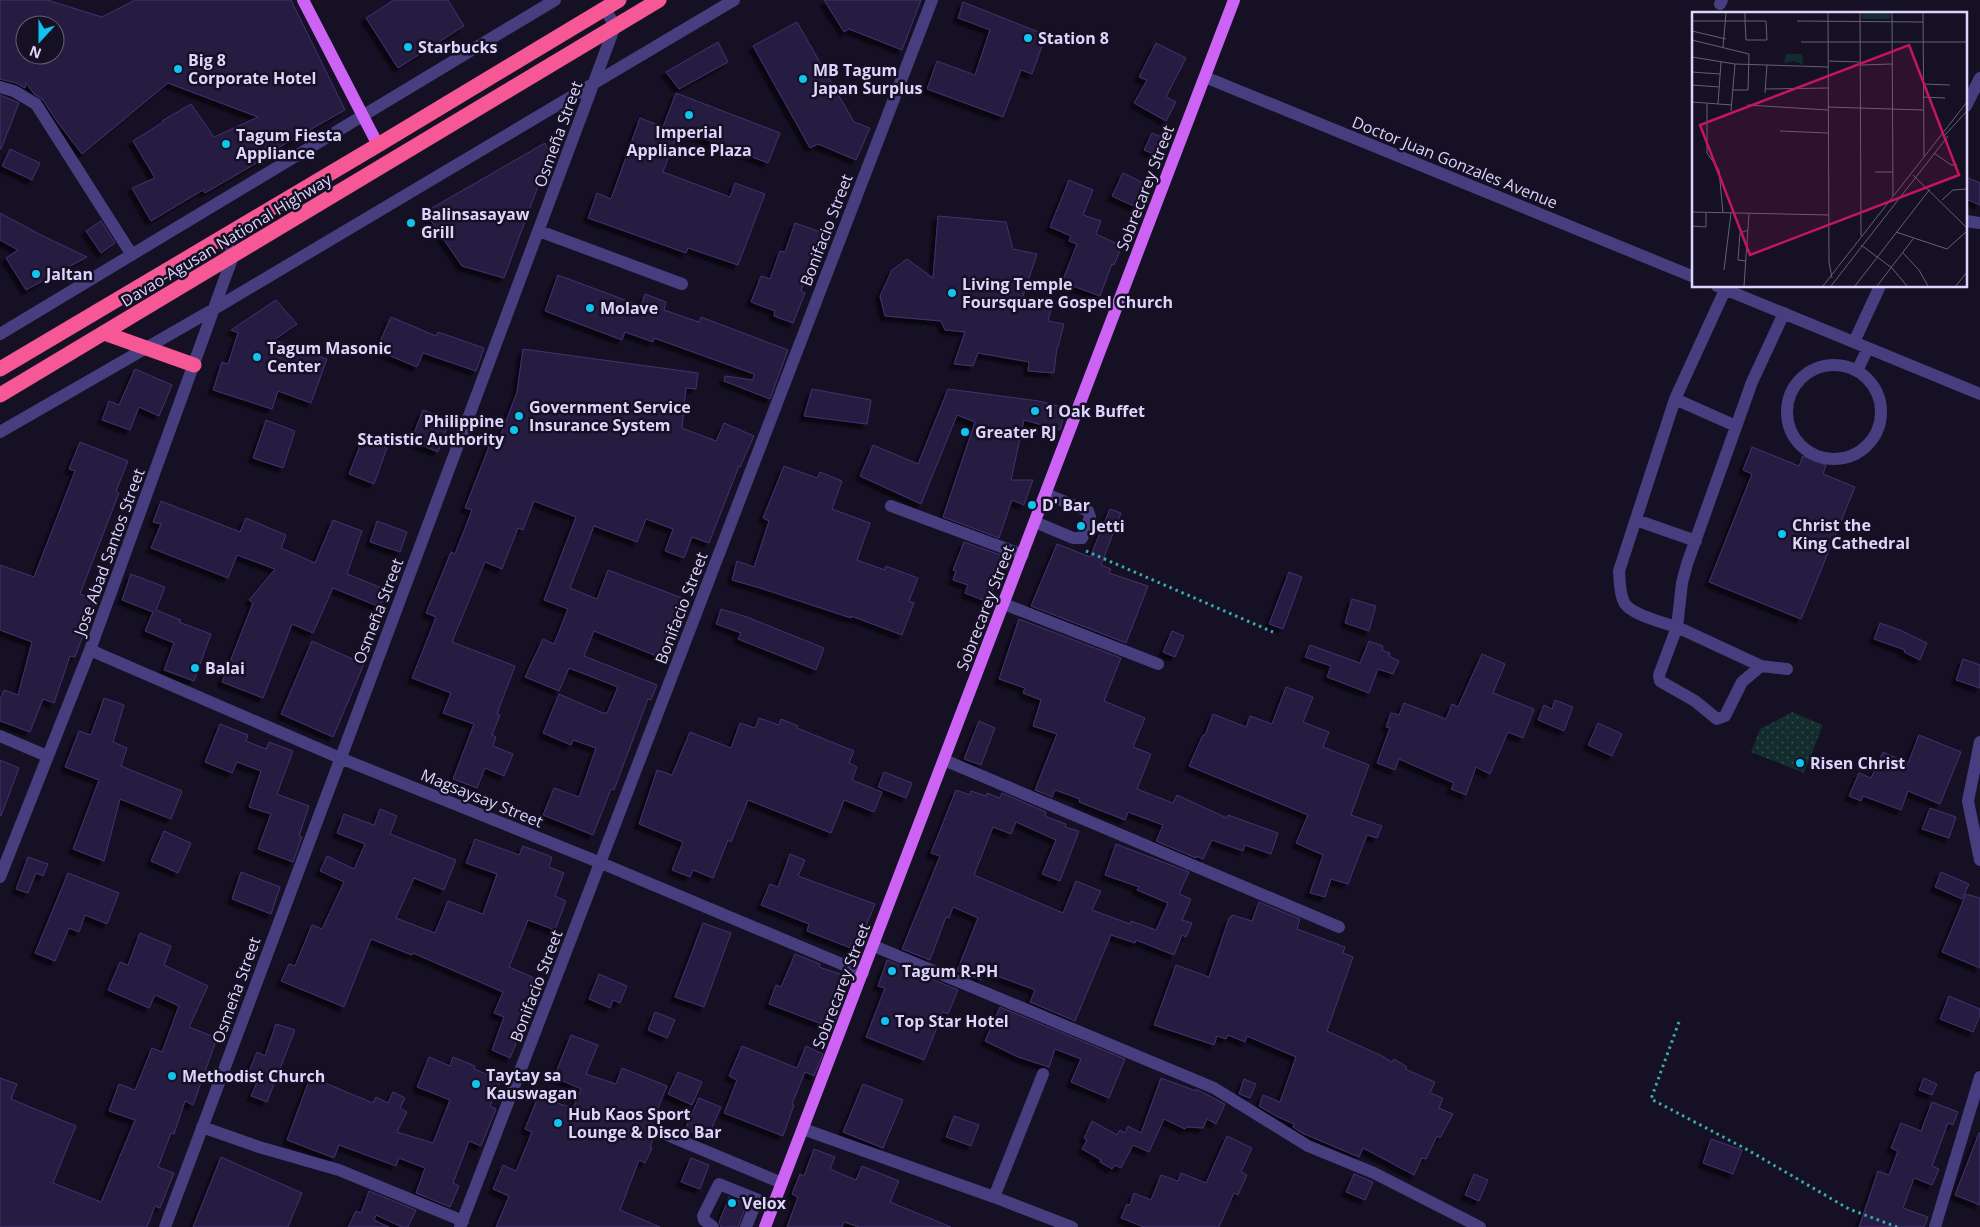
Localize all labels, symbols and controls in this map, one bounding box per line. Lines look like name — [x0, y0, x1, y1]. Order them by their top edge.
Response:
inset map — [1692, 12, 1968, 288]
north arrow — [15, 15, 65, 65]
place label: Station 8 — [1038, 27, 1109, 49]
marker: Station 8 — [1022, 32, 1034, 44]
place label: Starbucks — [418, 36, 497, 58]
marker: Starbucks — [402, 41, 414, 53]
text: N — [26, 42, 44, 64]
place label: Big 8 Corporate Hotel — [188, 49, 316, 89]
place label: MB Tagum Japan Surplus — [811, 59, 923, 99]
marker: Big 8 Corporate Hotel — [172, 63, 184, 75]
marker: MB Tagum Japan Surplus — [797, 73, 809, 85]
street label: Osmeña Street — [529, 78, 587, 190]
marker: Imperial Appliance Plaza — [683, 109, 695, 121]
street label: Doctor Juan Gonzales Avenue — [1349, 111, 1561, 213]
place label: Imperial Appliance Plaza — [626, 121, 752, 161]
street label: Sobrecarey Street — [1111, 122, 1179, 254]
place label: Tagum Fiesta Appliance — [236, 124, 342, 164]
marker: Tagum Fiesta Appliance — [220, 138, 232, 150]
street label: Davao-Agusan National Highway — [117, 168, 336, 312]
street label: Bonifacio Street — [795, 171, 858, 289]
place label: Balinsasayaw Grill — [421, 203, 530, 243]
marker: Balinsasayaw Grill — [405, 217, 417, 229]
place label: Jaltan — [44, 263, 93, 285]
marker: Jaltan — [30, 268, 42, 280]
place label: Living Temple Foursquare Gospel Church — [962, 273, 1173, 313]
marker: Living Temple Foursquare Gospel Church — [946, 287, 958, 299]
place label: Molave — [600, 297, 658, 319]
marker: Molave — [584, 302, 596, 314]
place label: Tagum Masonic Center — [267, 337, 392, 377]
marker: Tagum Masonic Center — [251, 351, 263, 363]
place label: Government Service Insurance System — [529, 396, 691, 436]
place label: 1 Oak Buffet — [1045, 400, 1145, 422]
marker: 1 Oak Buffet — [1029, 405, 1041, 417]
place label: Philippine Statistic Authority — [357, 410, 505, 450]
marker: Government Service Insurance System — [513, 410, 525, 422]
place label: Greater RJ — [975, 421, 1057, 443]
marker: Philippine Statistic Authority — [508, 424, 520, 436]
marker: Greater RJ — [959, 426, 971, 438]
street label: Jose Abad Santos Street — [68, 465, 150, 641]
place label: D' Bar — [1042, 494, 1090, 516]
marker: D' Bar — [1026, 499, 1038, 511]
place label: Christ the King Cathedral — [1792, 514, 1910, 554]
place label: Jetti — [1089, 515, 1125, 537]
marker: Jetti — [1075, 520, 1087, 532]
marker: Christ the King Cathedral — [1776, 528, 1788, 540]
street label: Sobrecarey Street — [951, 542, 1019, 674]
street label: Bonifacio Street — [650, 549, 713, 667]
street label: Osmeña Street — [348, 555, 408, 667]
place label: Balai — [205, 657, 245, 679]
marker: Balai — [189, 662, 201, 674]
place label: Risen Christ — [1810, 752, 1905, 774]
marker: Risen Christ — [1794, 757, 1806, 769]
street label: Magsaysay Street — [418, 763, 547, 833]
street label: Sobrecarey Street — [807, 920, 875, 1052]
street label: Bonifacio Street — [505, 927, 568, 1045]
street label: Osmeña Street — [207, 934, 265, 1046]
place label: Tagum R-PH — [902, 960, 998, 982]
marker: Tagum R-PH — [886, 965, 898, 977]
place label: Top Star Hotel — [895, 1010, 1009, 1032]
marker: Top Star Hotel — [879, 1015, 891, 1027]
place label: Taytay sa Kauswagan — [486, 1064, 577, 1104]
place label: Methodist Church — [182, 1065, 325, 1087]
marker: Methodist Church — [166, 1070, 178, 1082]
marker: Taytay sa Kauswagan — [470, 1078, 482, 1090]
place label: Hub Kaos Sport Lounge & Disco Bar — [568, 1103, 721, 1143]
marker: Hub Kaos Sport Lounge & Disco Bar — [552, 1117, 564, 1129]
place label: Velox — [742, 1192, 787, 1214]
marker: Velox — [726, 1197, 738, 1209]

